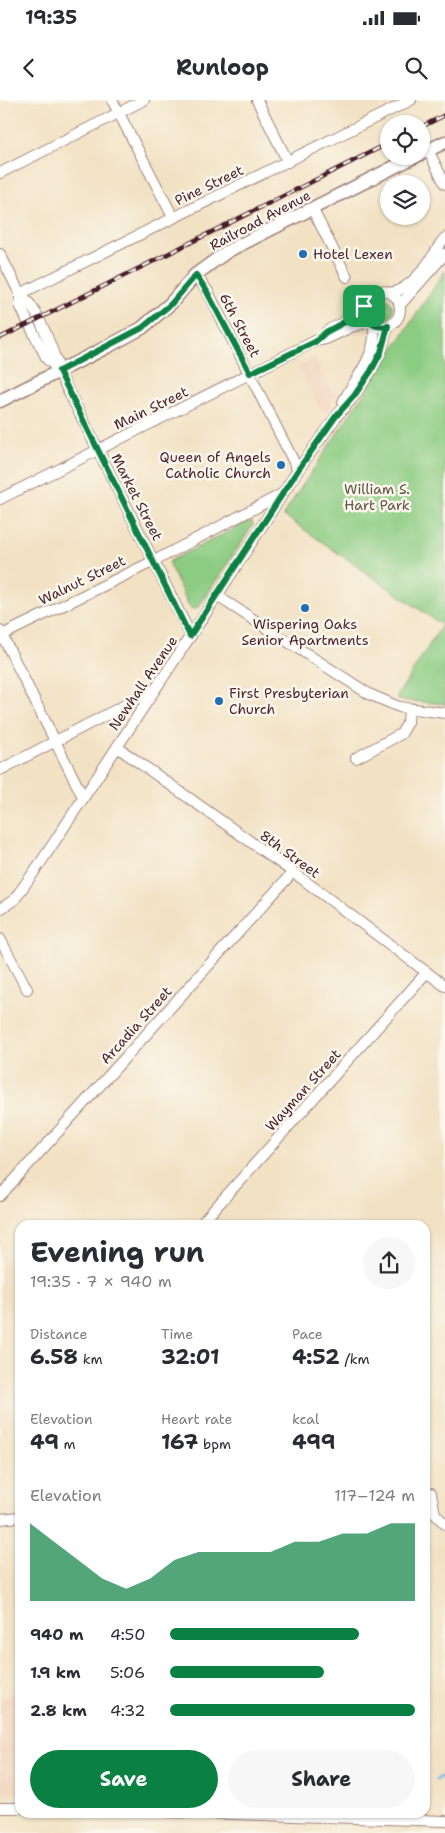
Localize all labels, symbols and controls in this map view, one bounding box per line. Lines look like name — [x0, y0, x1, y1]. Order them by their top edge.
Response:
text: 19:35 — [25, 5, 77, 30]
text: Runloop — [176, 53, 269, 82]
icon: back — [15, 54, 43, 82]
icon: search — [402, 54, 430, 82]
map controls — [380, 115, 430, 225]
button: locate — [380, 115, 430, 165]
street label: Pine Street — [172, 161, 246, 209]
button: layers — [380, 175, 430, 225]
street label: Railroad Avenue — [206, 186, 314, 254]
place label: Hotel Lexen — [313, 245, 393, 263]
marker: Hotel Lexen — [297, 248, 309, 260]
pin — [343, 285, 385, 327]
street label: 6th Street — [216, 290, 264, 360]
icon: arrive — [350, 292, 378, 320]
street label: Main Street — [111, 382, 191, 434]
place label: Queen of Angels Catholic Church — [160, 448, 271, 482]
street label: Market Street — [107, 450, 167, 544]
marker: Queen of Angels Catholic Church — [275, 459, 287, 471]
park label: William S. Hart Park — [344, 480, 410, 514]
street label: Walnut Street — [36, 551, 128, 609]
marker: Wispering Oaks Senior Apartments — [299, 602, 311, 614]
place label: Wispering Oaks Senior Apartments — [241, 615, 369, 649]
street label: Newhall Avenue — [105, 632, 181, 734]
place label: First Presbyterian Church — [229, 684, 349, 718]
marker: First Presbyterian Church — [213, 695, 225, 707]
street label: 8th Street — [256, 826, 324, 882]
street label: Arcadia Street — [96, 982, 176, 1068]
street label: Wayman Street — [261, 1045, 345, 1135]
text: Evening run — [30, 1233, 205, 1271]
button: share — [363, 1237, 415, 1289]
text: 19:35 · 7 × 940 m — [30, 1271, 172, 1292]
text: Distance — [30, 1325, 87, 1343]
text: Time — [161, 1325, 193, 1343]
text: Pace — [292, 1325, 323, 1343]
text: 6.58 — [30, 1343, 78, 1371]
text: 32:01 — [161, 1343, 219, 1371]
text: 4:52 — [292, 1343, 340, 1371]
text: km — [78, 1350, 103, 1368]
text: /km — [340, 1350, 370, 1368]
text: Elevation — [30, 1410, 93, 1428]
text: Heart rate — [161, 1410, 232, 1428]
text: kcal — [292, 1410, 319, 1428]
text: 49 — [30, 1428, 59, 1456]
text: 167 — [161, 1428, 198, 1456]
text: 499 — [292, 1428, 335, 1456]
text: m — [59, 1435, 76, 1453]
text: bpm — [198, 1435, 231, 1453]
text: Elevation — [30, 1485, 102, 1506]
text: 117–124 m — [334, 1485, 415, 1506]
text: 940 m — [30, 1624, 83, 1645]
text: 4:50 — [110, 1624, 145, 1645]
text: 1.9 km — [30, 1662, 81, 1683]
text: 5:06 — [110, 1662, 145, 1683]
text: 2.8 km — [30, 1700, 87, 1721]
text: 4:32 — [110, 1700, 145, 1721]
button: Save — [30, 1750, 218, 1808]
button: Share — [228, 1750, 415, 1808]

